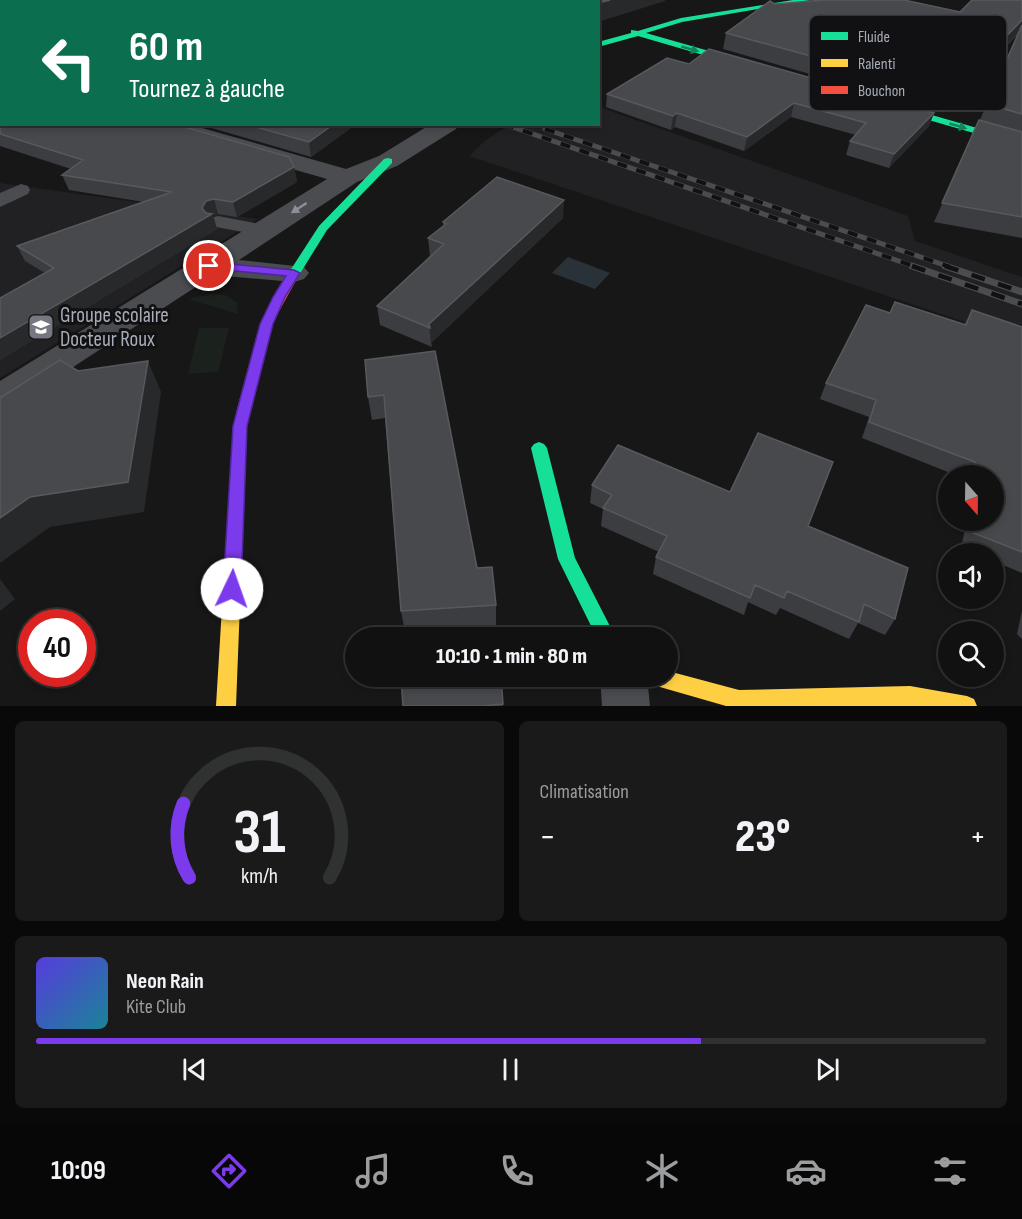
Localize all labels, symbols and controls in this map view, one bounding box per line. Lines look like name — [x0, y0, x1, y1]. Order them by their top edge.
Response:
legend — [809, 15, 1007, 111]
text: 60 m — [129, 22, 203, 73]
icon: left — [30, 24, 108, 102]
text: Fluide — [858, 28, 890, 47]
one-way arrow — [681, 45, 699, 54]
text: Ralenti — [858, 55, 896, 74]
text: Tournez à gauche — [129, 73, 285, 105]
text: Bouchon — [858, 82, 905, 101]
one-way arrow — [949, 121, 968, 131]
one-way arrow — [291, 202, 307, 214]
pin — [183, 240, 234, 291]
icon: arrive — [192, 249, 225, 282]
place label: Groupe scolaire Docteur Roux — [60, 303, 169, 352]
school or university icon: Groupe scolaire Docteur Roux — [26, 312, 56, 342]
north arrow — [938, 465, 1004, 531]
map controls — [938, 465, 1004, 687]
button: sound — [938, 543, 1004, 609]
position arrow — [200, 557, 264, 621]
speed limit sign: 40 — [18, 609, 96, 687]
button: search — [938, 621, 1004, 687]
text: 10:10 · 1 min · 80 m — [436, 643, 587, 670]
text: Climatisation — [540, 780, 629, 804]
text: 31 — [233, 796, 285, 871]
text: 23° — [735, 810, 790, 865]
text: − — [540, 817, 556, 857]
text: + — [970, 817, 986, 857]
text: km/h — [241, 864, 278, 889]
text: Neon Rain — [126, 968, 204, 995]
text: Kite Club — [126, 995, 186, 1019]
icon: previous — [178, 1053, 211, 1086]
icon: pause — [494, 1053, 527, 1086]
icon: next — [811, 1053, 844, 1086]
icon: directions — [208, 1150, 250, 1192]
icon: music — [352, 1150, 394, 1192]
icon: phone — [496, 1150, 538, 1192]
icon: climate — [641, 1150, 683, 1192]
icon: car — [785, 1150, 827, 1192]
icon: filters — [929, 1150, 971, 1192]
text: 10:09 — [51, 1155, 106, 1187]

